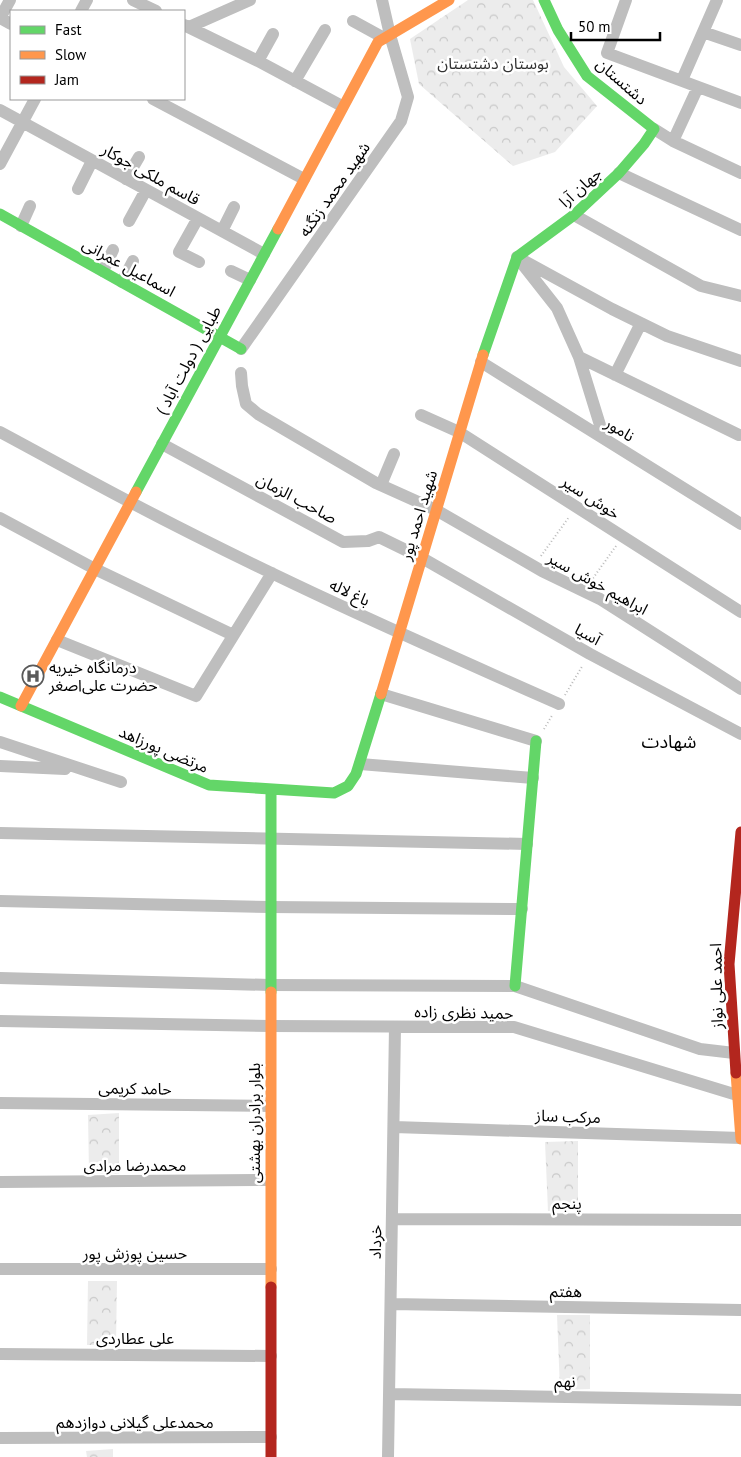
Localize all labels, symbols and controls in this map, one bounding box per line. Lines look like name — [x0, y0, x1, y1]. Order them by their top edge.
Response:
legend — [10, 10, 185, 100]
scale bar — [571, 10, 660, 42]
text: 50 m — [578, 17, 611, 36]
text: Fast — [55, 20, 82, 39]
text: Slow — [55, 45, 86, 64]
park label: بوستان دشتستان — [437, 53, 549, 73]
street label: دشتستان — [592, 53, 652, 109]
text: Jam — [54, 70, 79, 89]
street label: قاسم ملکی جوکار — [96, 138, 204, 212]
street label: شهید محمد زنگنه — [294, 138, 374, 240]
street label: جهان آرا — [555, 163, 605, 211]
street label: اسماعیل عمرانی — [79, 233, 179, 301]
street label: طبایی ( دولت آباد ) — [151, 302, 225, 418]
street label: نامور — [601, 412, 638, 446]
street label: شهید احمد پور — [395, 468, 442, 564]
street label: صاحب الزمان — [253, 469, 341, 527]
street label: خوش سیر — [557, 470, 624, 523]
street label: ابراهیم خوش سیر — [542, 547, 652, 621]
street label: باغ لاله — [325, 574, 374, 613]
street label: آسیا — [571, 619, 606, 650]
place label: درمانگاه خیریه حضرت علی‌اصغر — [48, 657, 158, 695]
hospital icon: درمانگاه خیریه حضرت علی‌اصغر — [21, 664, 45, 688]
street label: مرتضی پورزاهد — [116, 721, 212, 778]
district label: شهادت — [642, 730, 696, 753]
street label: احمد علی نواز — [705, 943, 727, 1030]
street label: حمید نظری زاده — [414, 1001, 514, 1023]
street label: بلوار برادران بهشتی — [244, 1063, 264, 1183]
street label: حامد کریمی — [98, 1077, 172, 1099]
street label: مرکب ساز — [534, 1105, 601, 1127]
street label: محمدرضا مرادی — [83, 1155, 187, 1175]
street label: پنجم — [552, 1193, 582, 1216]
street label: خرداد — [365, 1225, 385, 1259]
street label: حسین پوزش پور — [82, 1243, 187, 1264]
street label: هفتم — [550, 1281, 582, 1304]
street label: علی عطاردی — [96, 1328, 174, 1348]
street label: نهم — [554, 1371, 576, 1394]
street label: محمدعلی گیلانی دوازدهم — [56, 1412, 214, 1435]

